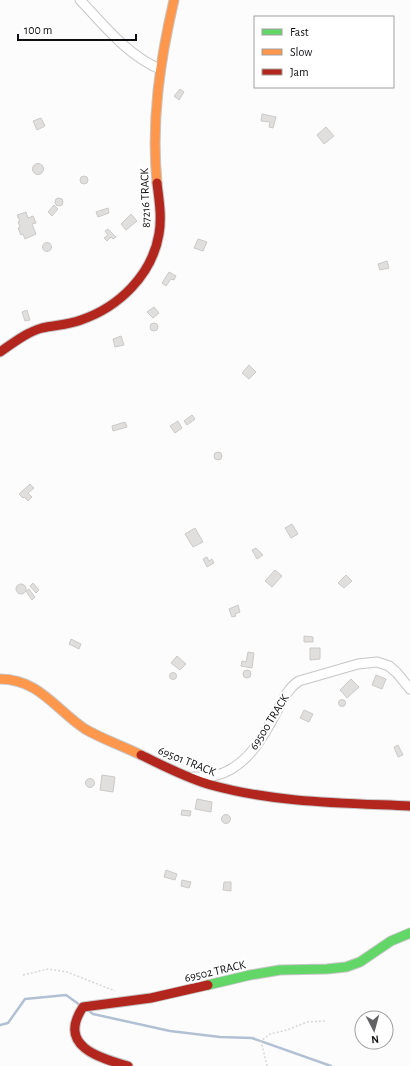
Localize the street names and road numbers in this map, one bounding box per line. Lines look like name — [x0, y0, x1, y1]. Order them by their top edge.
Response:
street label: 87216 TRACK — [138, 167, 152, 228]
street label: 69500 TRACK — [247, 692, 291, 752]
street label: 69501 TRACK — [157, 744, 218, 778]
street label: 69502 TRACK — [183, 958, 247, 984]

